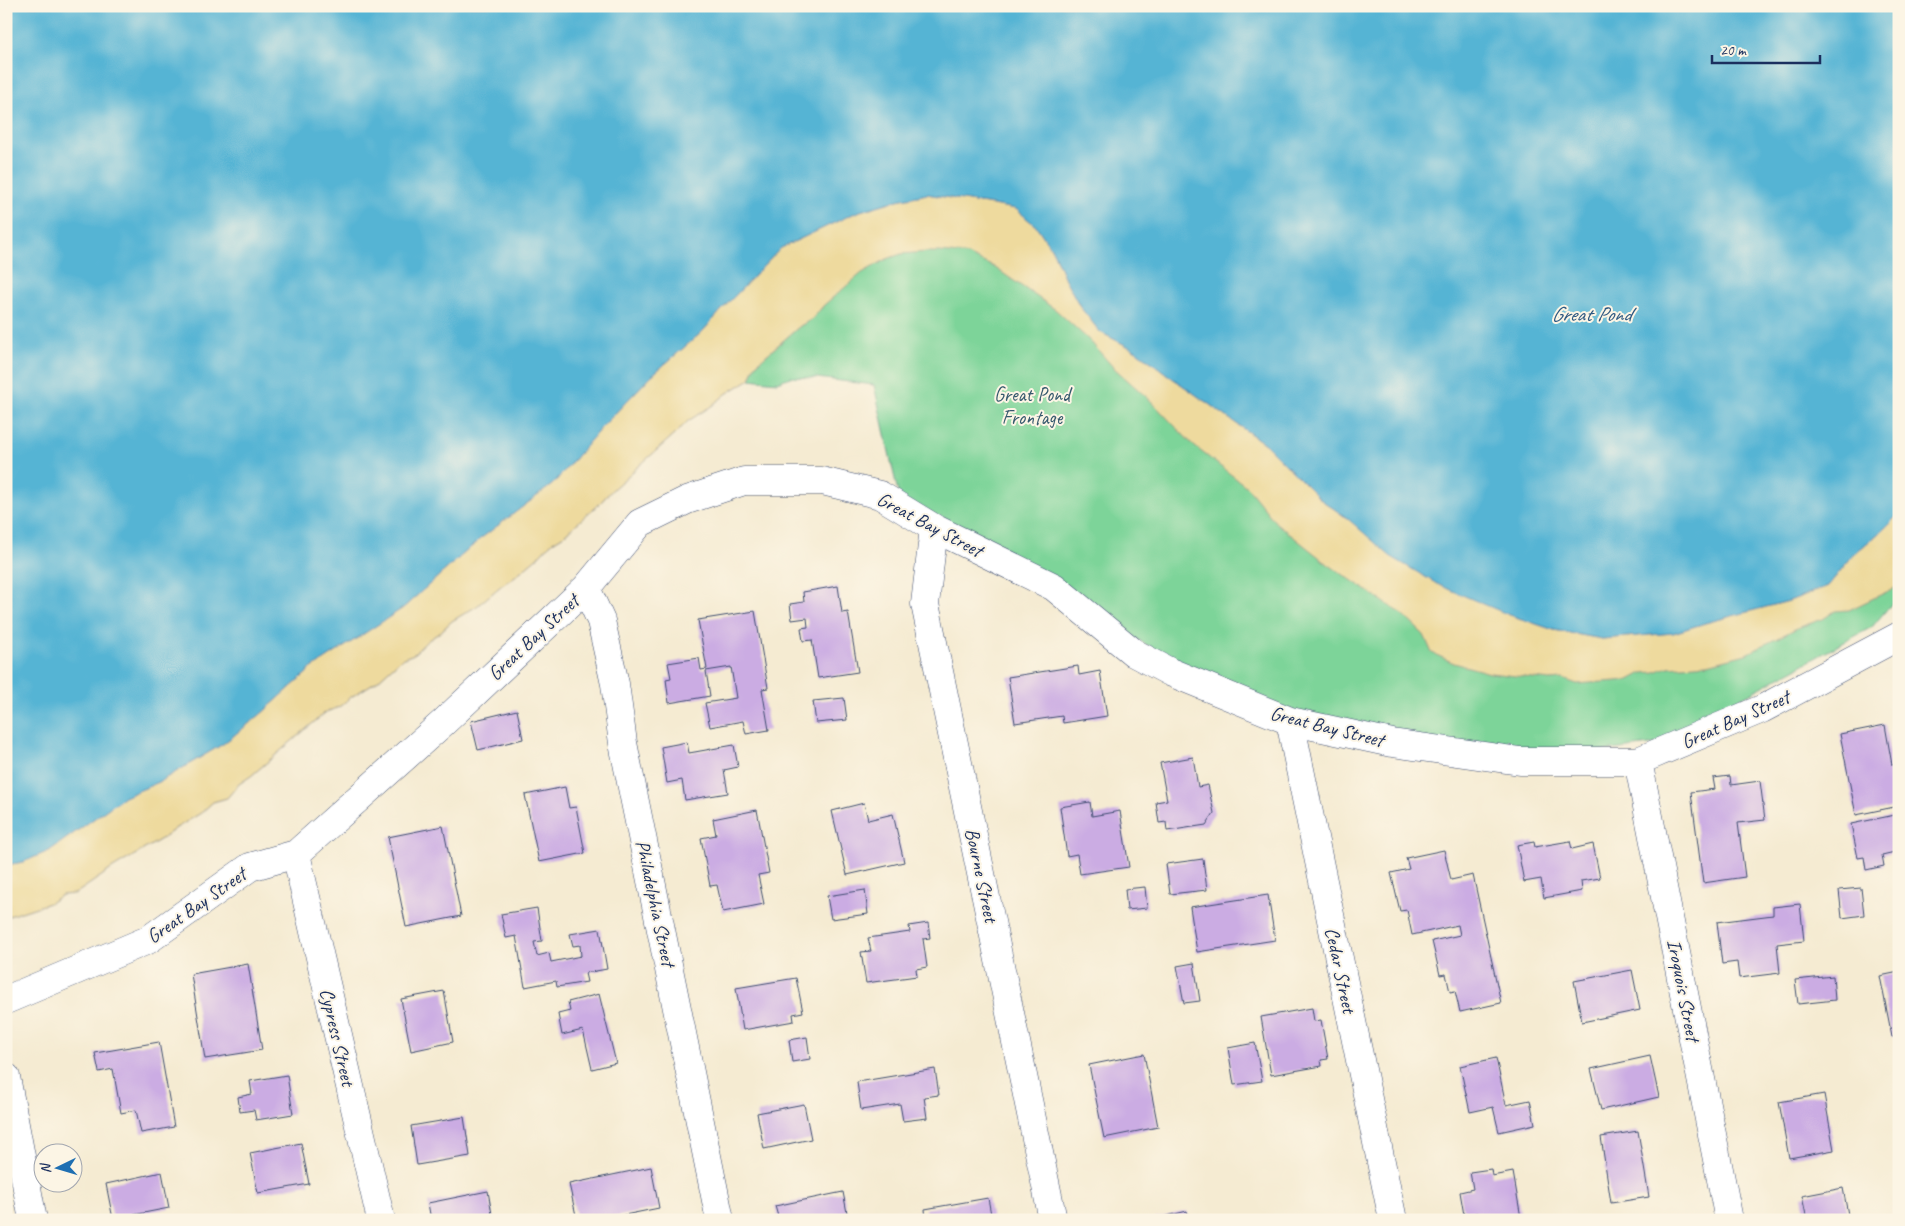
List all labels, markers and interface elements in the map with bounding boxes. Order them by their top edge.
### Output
scale bar [1712,32,1820,64]
text: 20 m [1720,41,1747,60]
water label: Great Pond [1551,301,1638,327]
park label: Great Pond Frontage [994,382,1073,430]
street label: Great Bay Street [873,486,990,564]
street label: Great Bay Street [482,586,587,686]
street label: Great Bay Street [1677,683,1796,754]
street label: Great Bay Street [1268,700,1389,753]
street label: Bourne Street [959,826,1004,927]
street label: Philadelphia Street [630,838,682,972]
street label: Great Bay Street [142,860,254,949]
street label: Cedar Street [1319,925,1362,1018]
street label: Iroquois Street [1661,937,1706,1046]
street label: Cypress Street [314,986,361,1091]
north arrow [32,1144,82,1194]
text: N [36,1162,54,1174]

